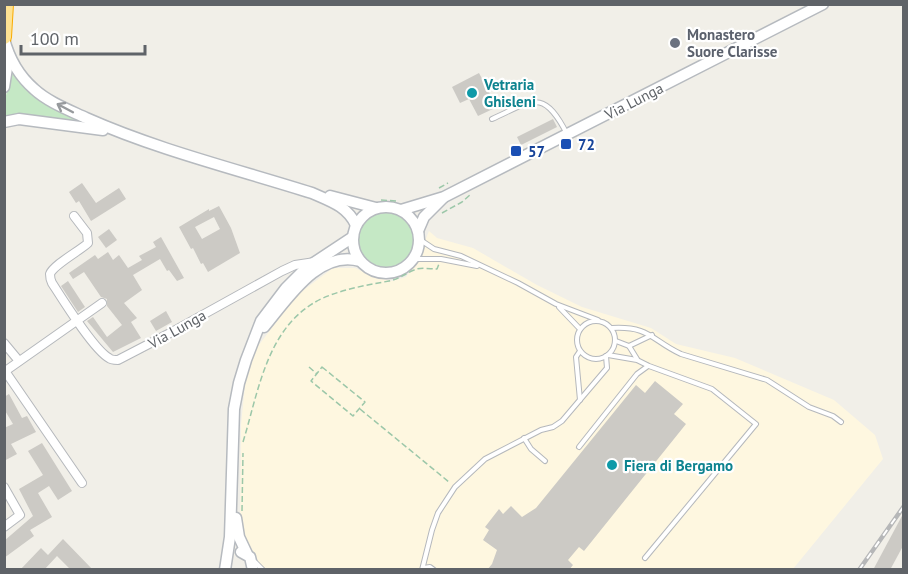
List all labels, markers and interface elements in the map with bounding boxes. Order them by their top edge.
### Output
scale bar [21,18,146,56]
place label: Monastero Suore Clarisse [687,25,778,61]
text: 100 m [30,27,79,50]
marker: Monastero Suore Clarisse [668,36,682,50]
place label: Vetraria Ghisleni [483,75,536,111]
street label: Via Lunga [601,78,666,124]
marker: Vetraria Ghisleni [465,86,479,100]
one-way arrow [57,102,75,113]
place label: 72 [578,135,595,154]
marker: 72 [559,137,573,151]
place label: 57 [528,142,545,161]
marker: 57 [509,144,523,158]
street label: Via Lunga [144,305,209,353]
place label: Fiera di Bergamo [624,456,733,475]
marker: Fiera di Bergamo [605,458,619,472]

